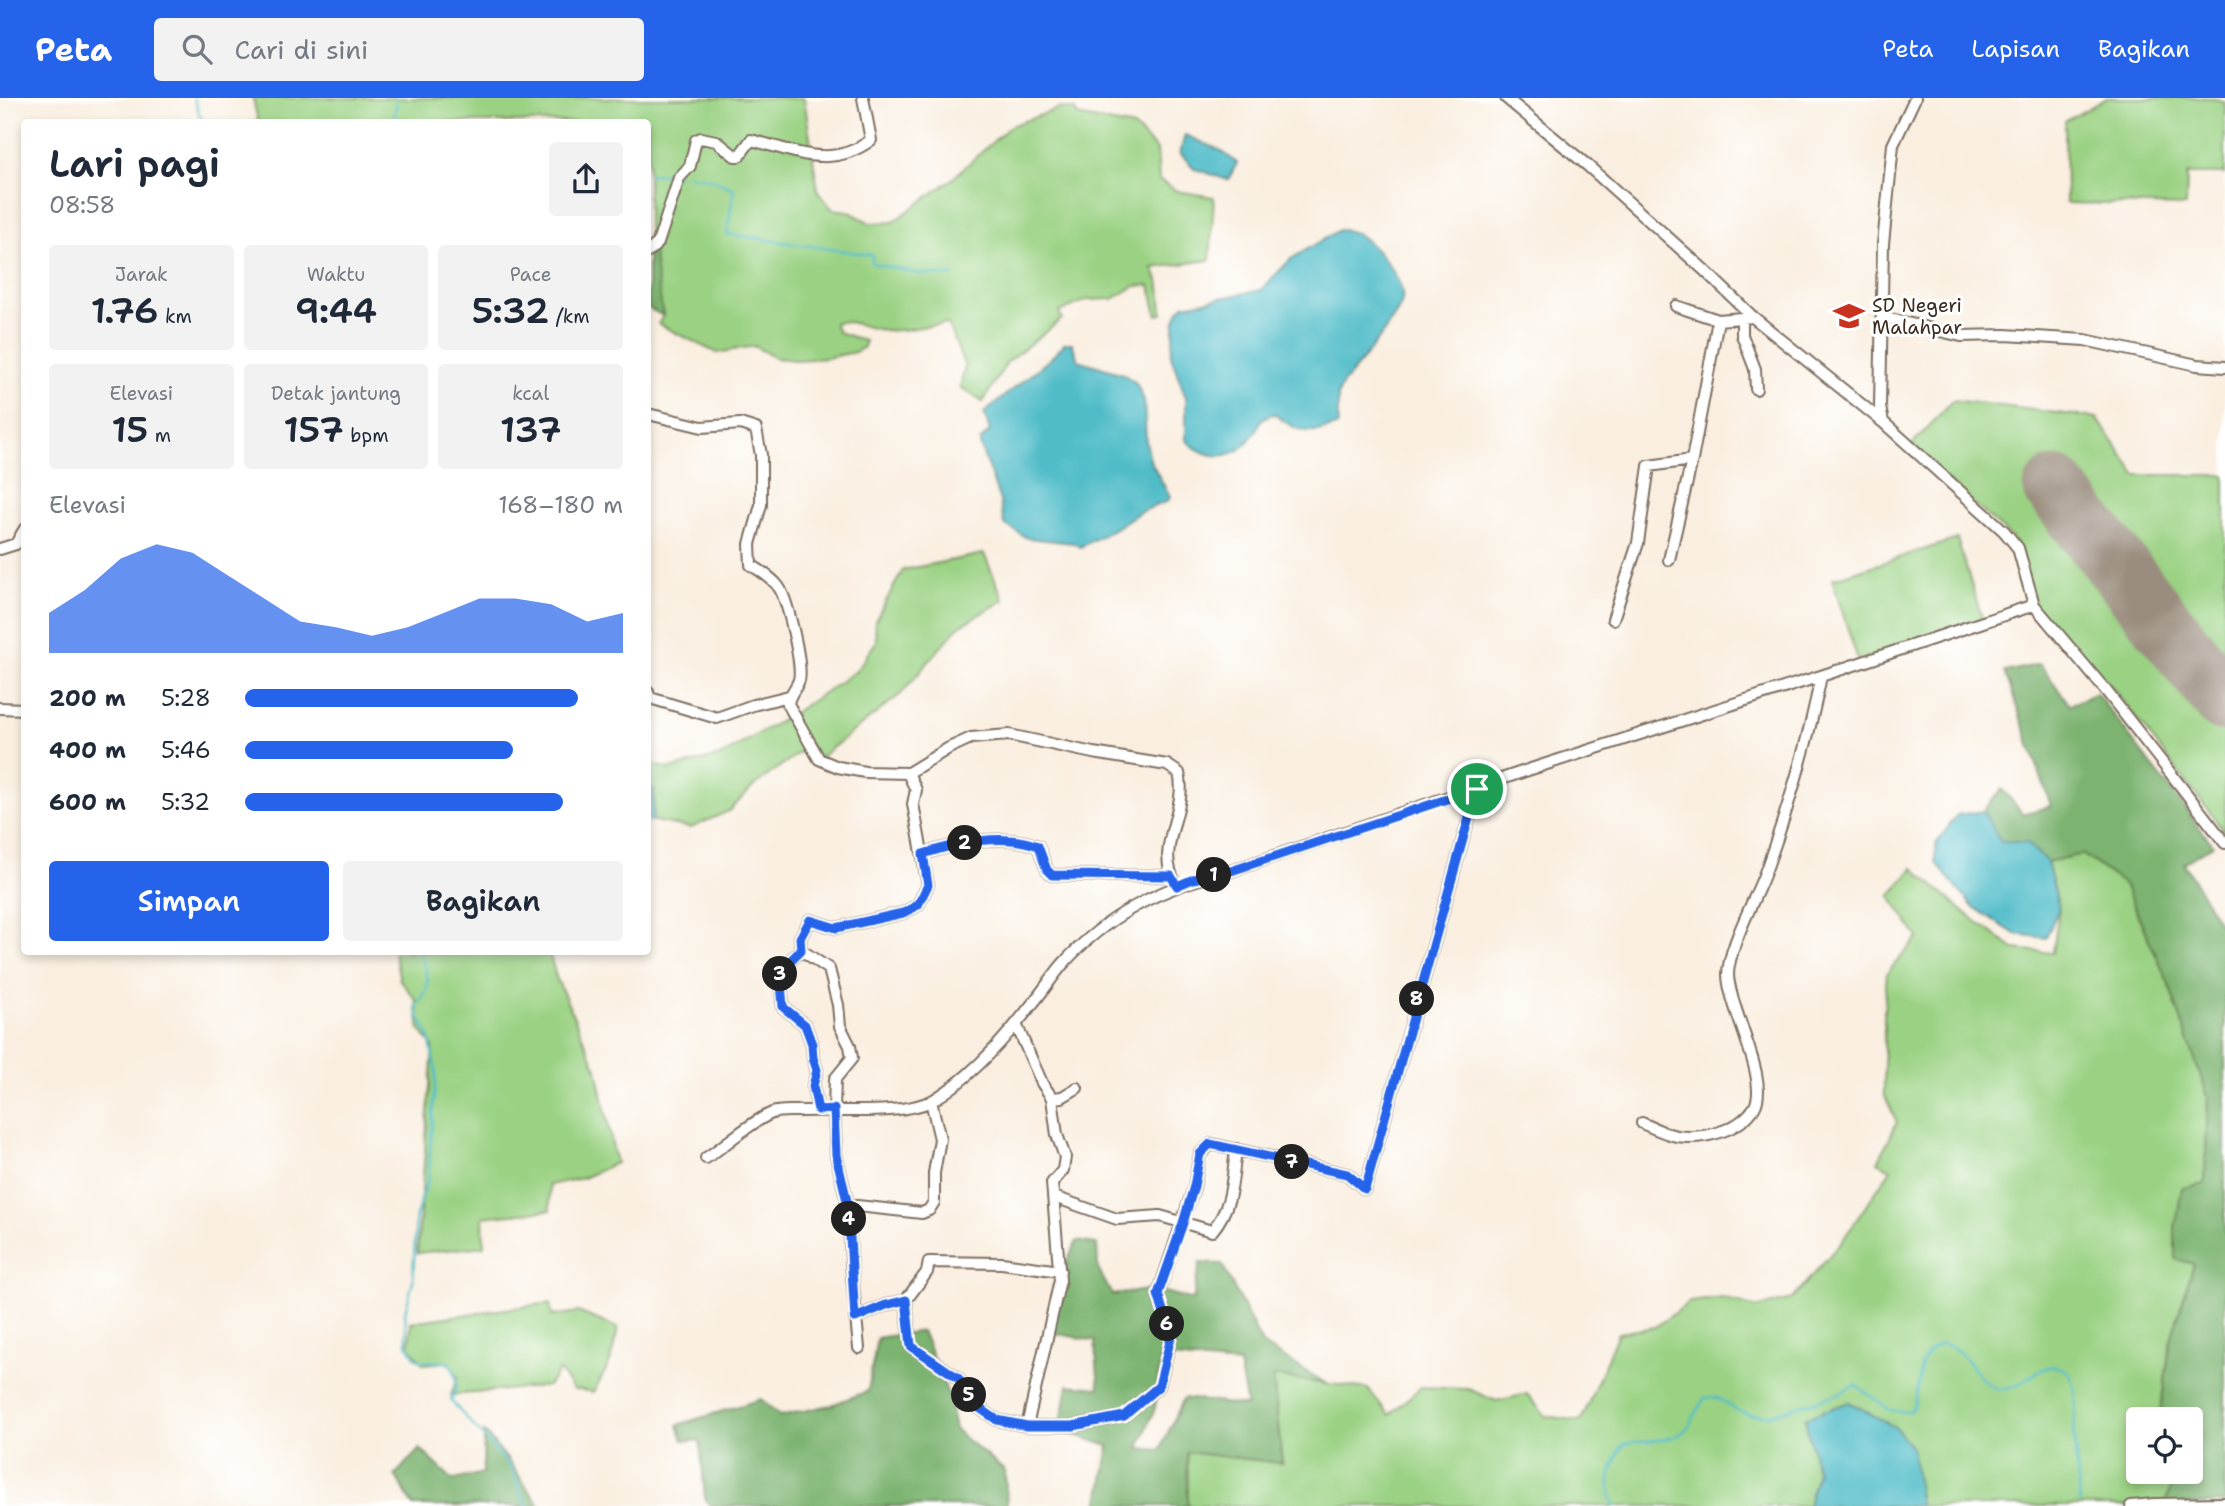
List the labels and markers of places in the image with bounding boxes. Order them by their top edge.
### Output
place label: SD Negeri Malahpar [1872,293,1962,340]
school or university icon: SD Negeri Malahpar [1832,299,1866,333]
pin [1447,759,1507,819]
pin: 2 [948,826,982,860]
pin: 1 [1196,858,1232,892]
pin: 3 [762,956,798,992]
pin: 8 [1400,982,1434,1016]
pin: 7 [1274,1144,1310,1180]
pin: 4 [832,1202,866,1236]
pin: 6 [1150,1306,1184,1342]
pin: 5 [951,1378,986,1412]

